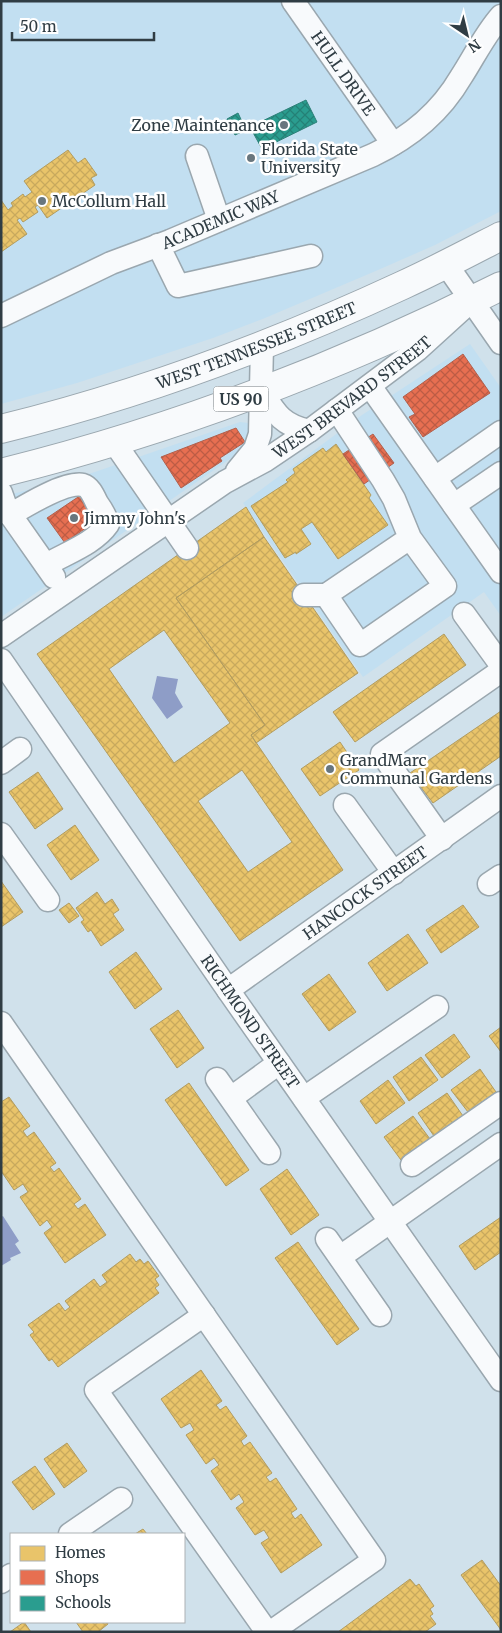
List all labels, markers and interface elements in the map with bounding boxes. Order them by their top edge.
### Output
scale bar [12,10,155,42]
north arrow [442,10,492,60]
text: 50 m [20,17,57,36]
street label: HULL DRIVE [307,27,380,120]
text: N [465,35,484,56]
place label: Zone Maintenance [131,115,274,135]
marker: Zone Maintenance [278,119,290,131]
place label: Florida State University [261,139,358,177]
marker: Florida State University [245,152,257,164]
street label: ACADEMIC WAY [158,186,283,253]
place label: McCollum Hall [52,191,166,211]
marker: McCollum Hall [36,195,48,207]
street label: WEST TENNESSEE STREET [153,297,360,393]
street label: WEST BREVARD STREET [268,332,436,463]
road number: US 90 [214,386,268,412]
place label: Jimmy John's [83,508,186,528]
marker: Jimmy John's [68,512,80,524]
place label: GrandMarc Communal Gardens [340,750,493,788]
marker: GrandMarc Communal Gardens [324,763,336,775]
street label: HANCOCK STREET [299,842,431,944]
street label: RICHMOND STREET [197,951,304,1092]
legend [10,1533,185,1623]
text: Homes [55,1543,106,1562]
text: Shops [55,1568,99,1587]
text: Schools [55,1593,111,1612]

